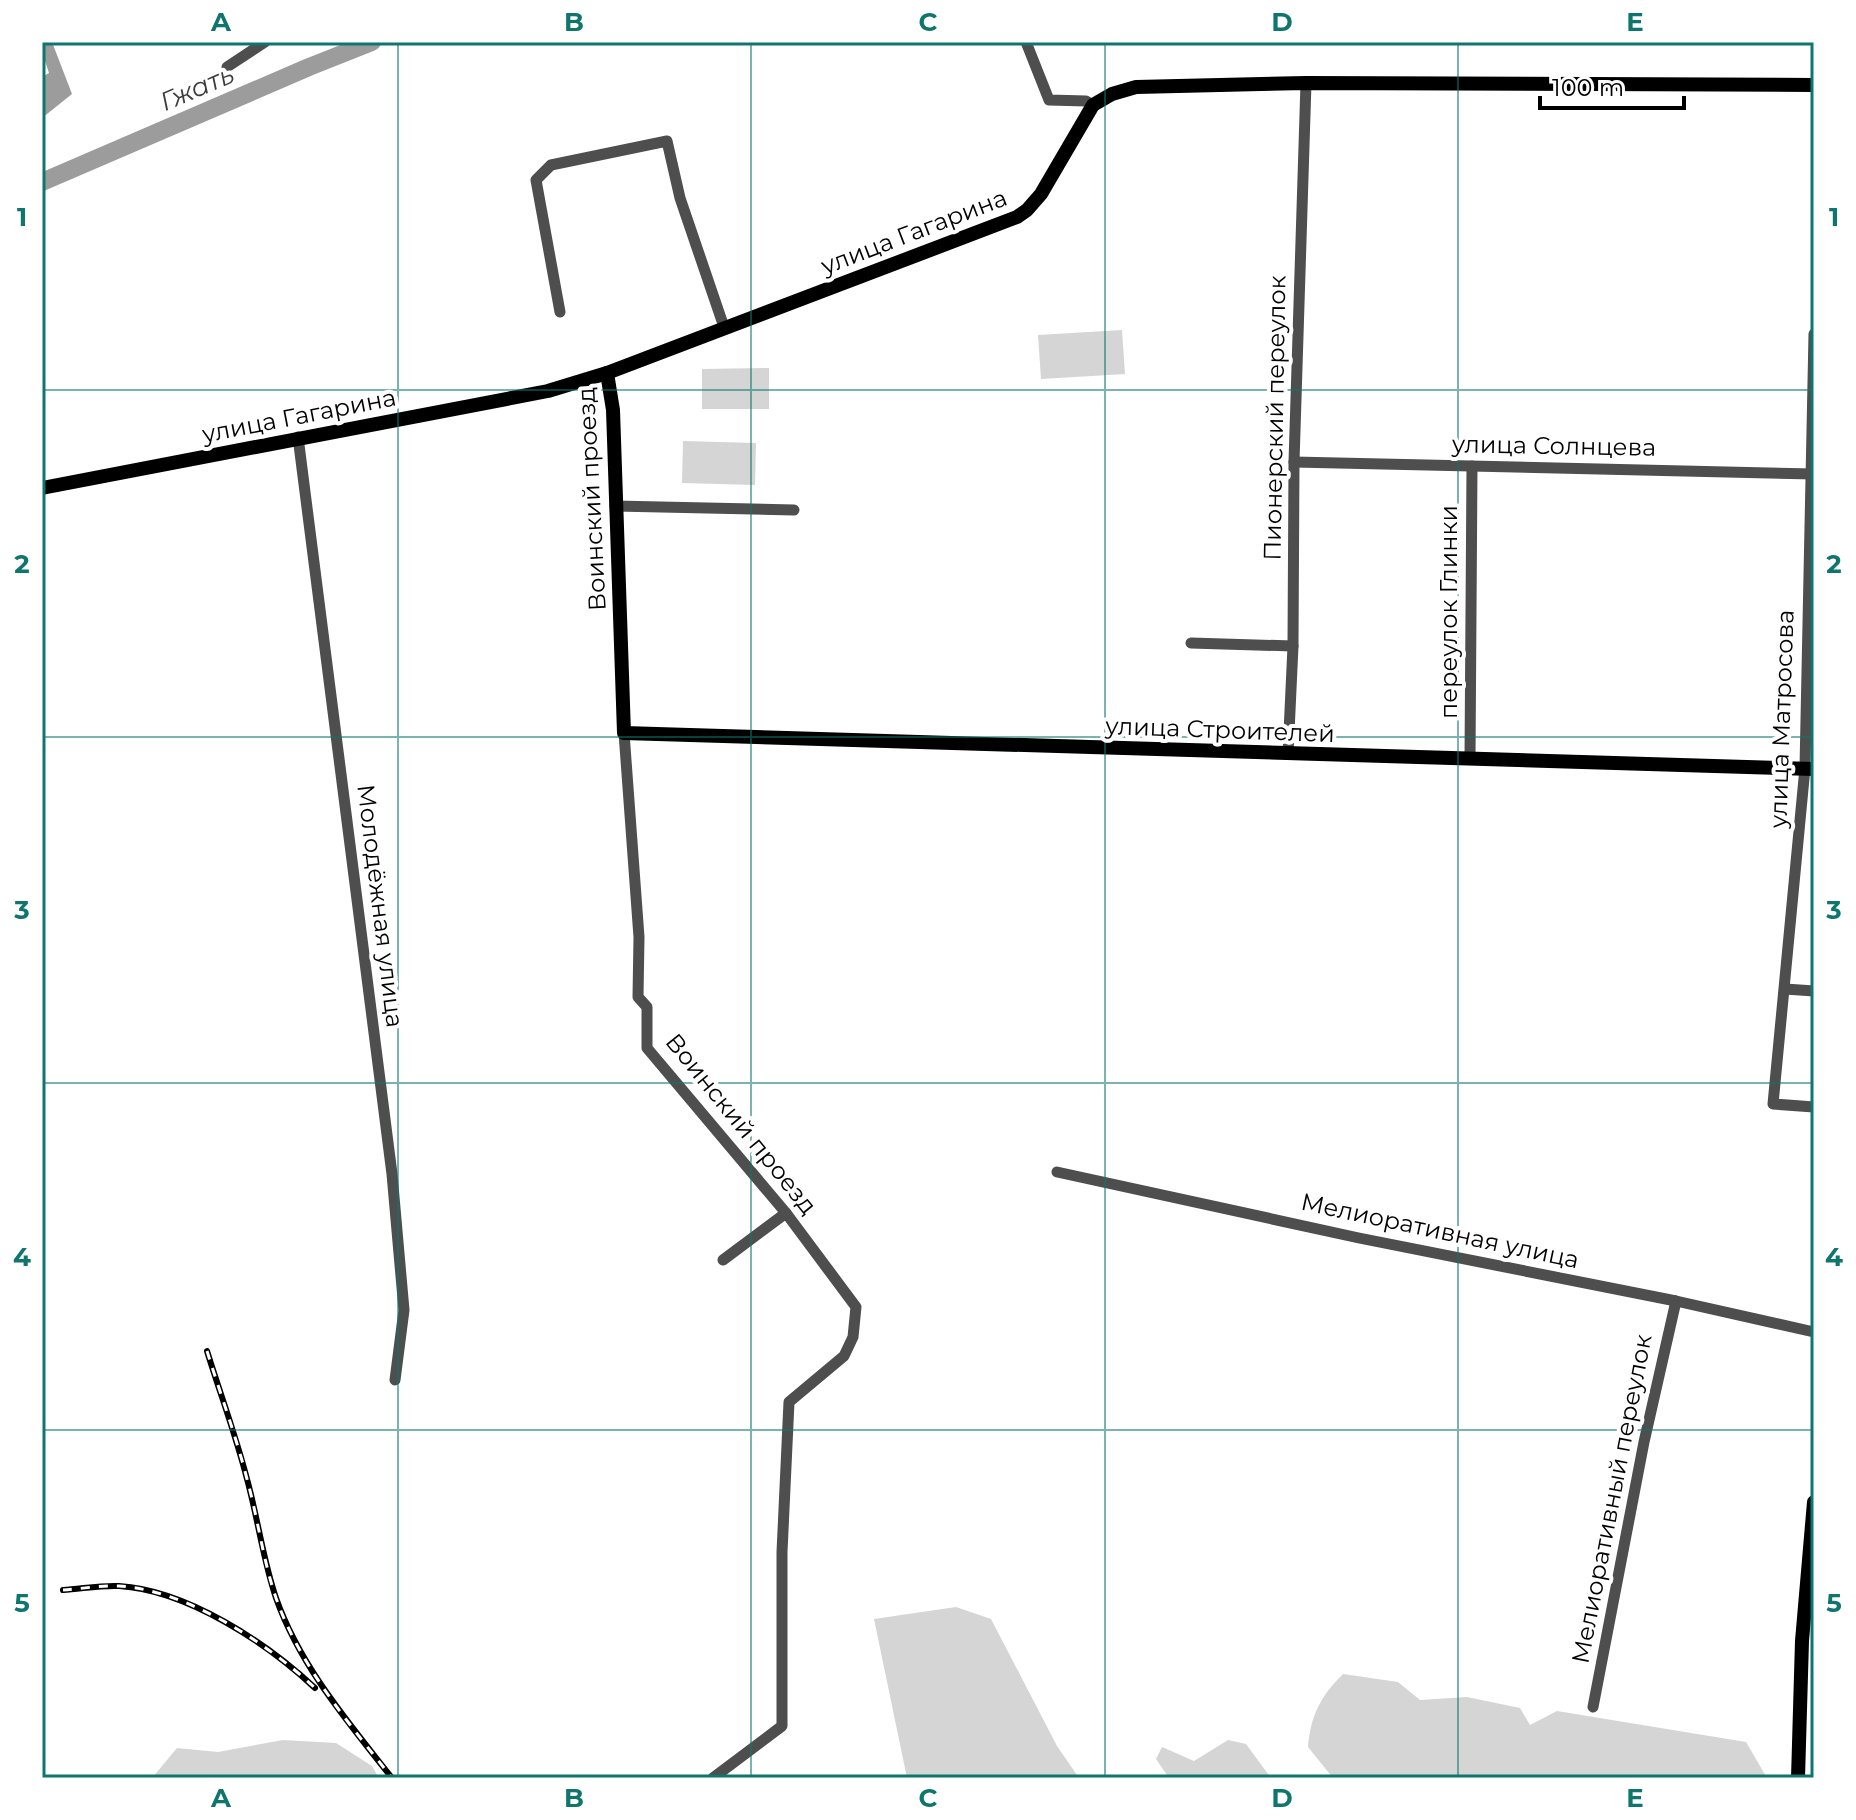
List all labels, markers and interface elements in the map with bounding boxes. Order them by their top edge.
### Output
text: A [210,6,232,38]
text: B [564,6,584,38]
text: C [919,6,938,38]
text: D [1271,6,1293,38]
text: E [1626,6,1644,38]
water label: Гжать [155,58,239,118]
scale bar [1540,60,1684,110]
text: 100 m [1552,73,1624,102]
street label: улица Гагарина [816,183,1011,281]
text: 1 [17,201,27,233]
text: 1 [1829,201,1839,233]
street label: Пионерский переулок [1258,275,1291,561]
street label: улица Гагарина [199,382,398,449]
street label: Воинский проезд [571,386,612,612]
street label: улица Солнцева [1451,429,1656,462]
street label: переулок Глинки [1434,505,1463,719]
text: 2 [14,548,30,580]
text: 2 [1826,548,1842,580]
street label: улица Матросова [1763,609,1800,830]
street label: улица Строителей [1104,711,1335,748]
street label: Молодёжная улица [351,783,410,1029]
text: 3 [13,894,30,926]
text: 3 [1825,894,1842,926]
street label: Воинский проезд [660,1028,823,1220]
street label: Мелиоративная улица [1298,1187,1582,1274]
text: 4 [13,1241,31,1273]
text: 4 [1825,1241,1843,1273]
street label: Мелиоративный переулок [1565,1332,1658,1666]
text: 5 [14,1587,30,1619]
text: 5 [1826,1587,1842,1619]
text: A [210,1782,232,1814]
text: B [564,1782,584,1814]
text: C [919,1782,938,1814]
text: D [1271,1782,1293,1814]
text: E [1626,1782,1644,1814]

